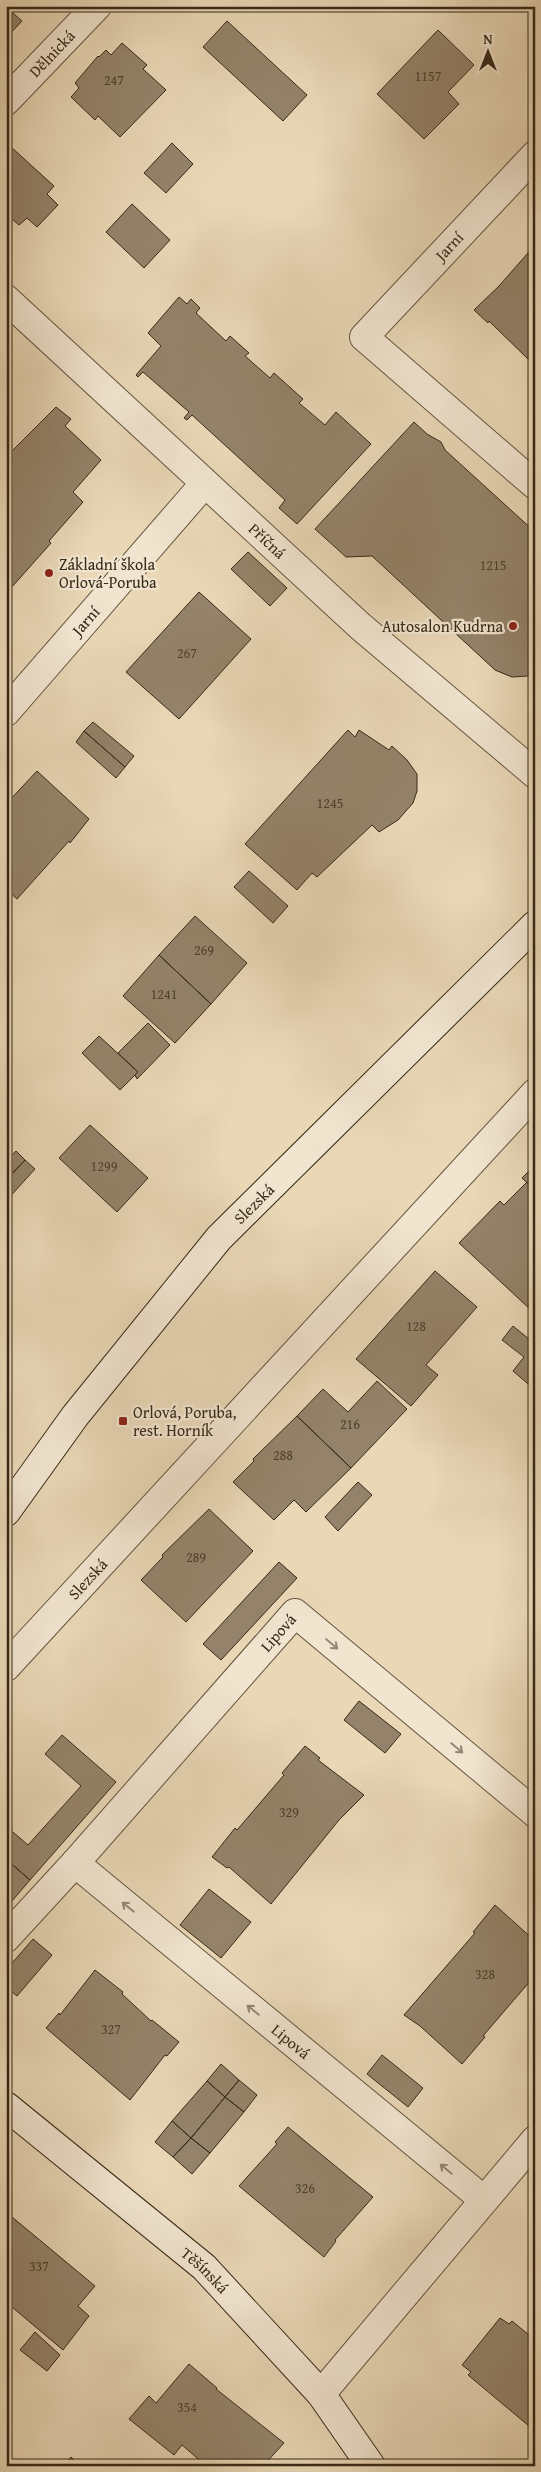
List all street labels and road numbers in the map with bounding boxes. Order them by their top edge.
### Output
street label: Dělnická [23,24,81,82]
street label: Jarní [428,225,469,268]
street label: Příčná [243,517,292,564]
street label: Jarní [64,600,105,642]
street label: Slezská [228,1178,280,1229]
street label: Slezská [62,1552,113,1605]
street label: Lipová [254,1608,302,1657]
street label: Lipová [266,2018,316,2065]
street label: Těšínská [176,2241,235,2299]

